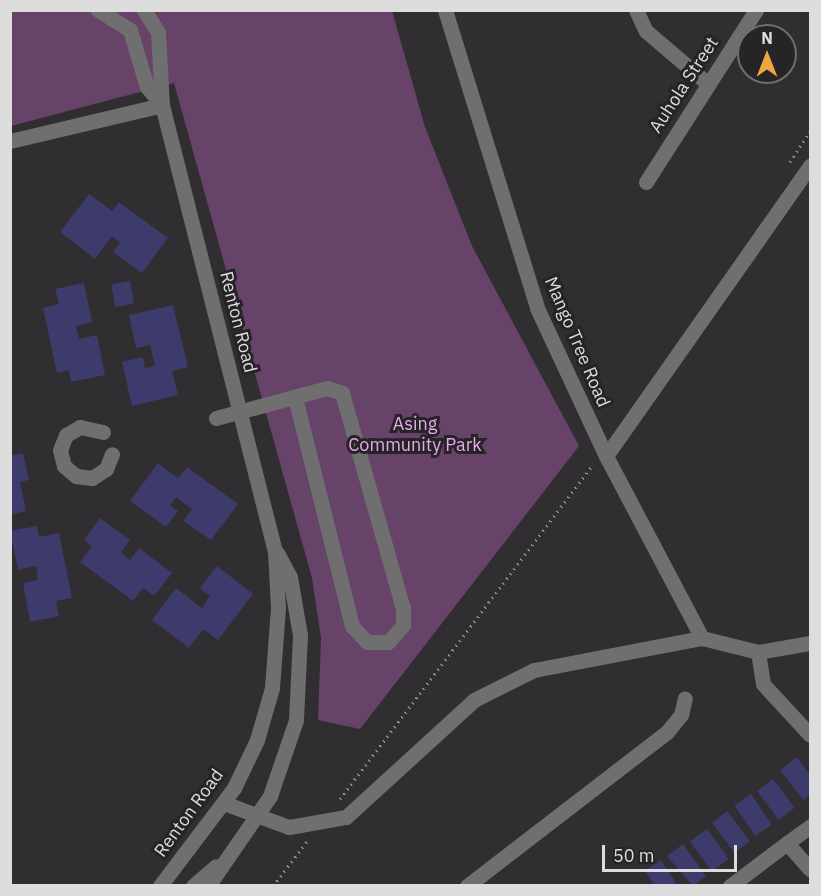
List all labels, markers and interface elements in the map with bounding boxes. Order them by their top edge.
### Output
north arrow [737,24,797,84]
text: N [761,28,773,48]
street label: Auhola Street [645,33,723,137]
street label: Renton Road [215,269,261,375]
street label: Mango Tree Road [540,274,614,410]
park label: Asing Community Park [348,414,482,456]
street label: Renton Road [150,765,228,861]
scale bar [605,833,740,871]
text: 50 m [613,844,655,867]

